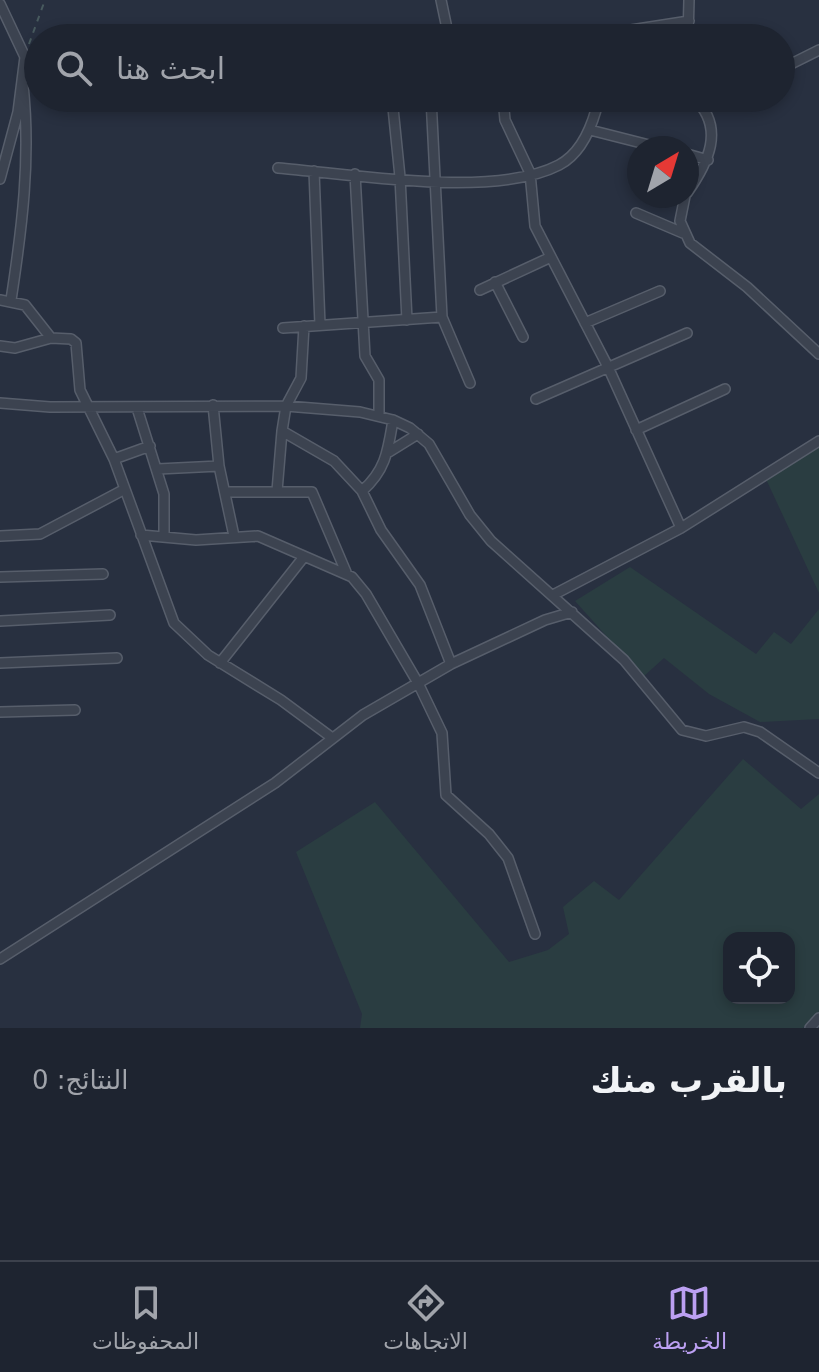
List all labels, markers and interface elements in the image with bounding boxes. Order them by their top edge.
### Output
search box [24,24,795,112]
icon: search [52,46,96,90]
text: ابحث هنا [116,51,225,86]
north arrow [627,136,699,208]
map controls [723,932,795,1004]
button: locate [723,932,795,1004]
text: بالقرب منك [590,1060,787,1100]
text: النتائج: 0 [32,1065,128,1095]
tab: المحفوظات [92,1281,199,1354]
tab: الاتجاهات [383,1281,468,1354]
tab: الخريطة [652,1281,727,1354]

